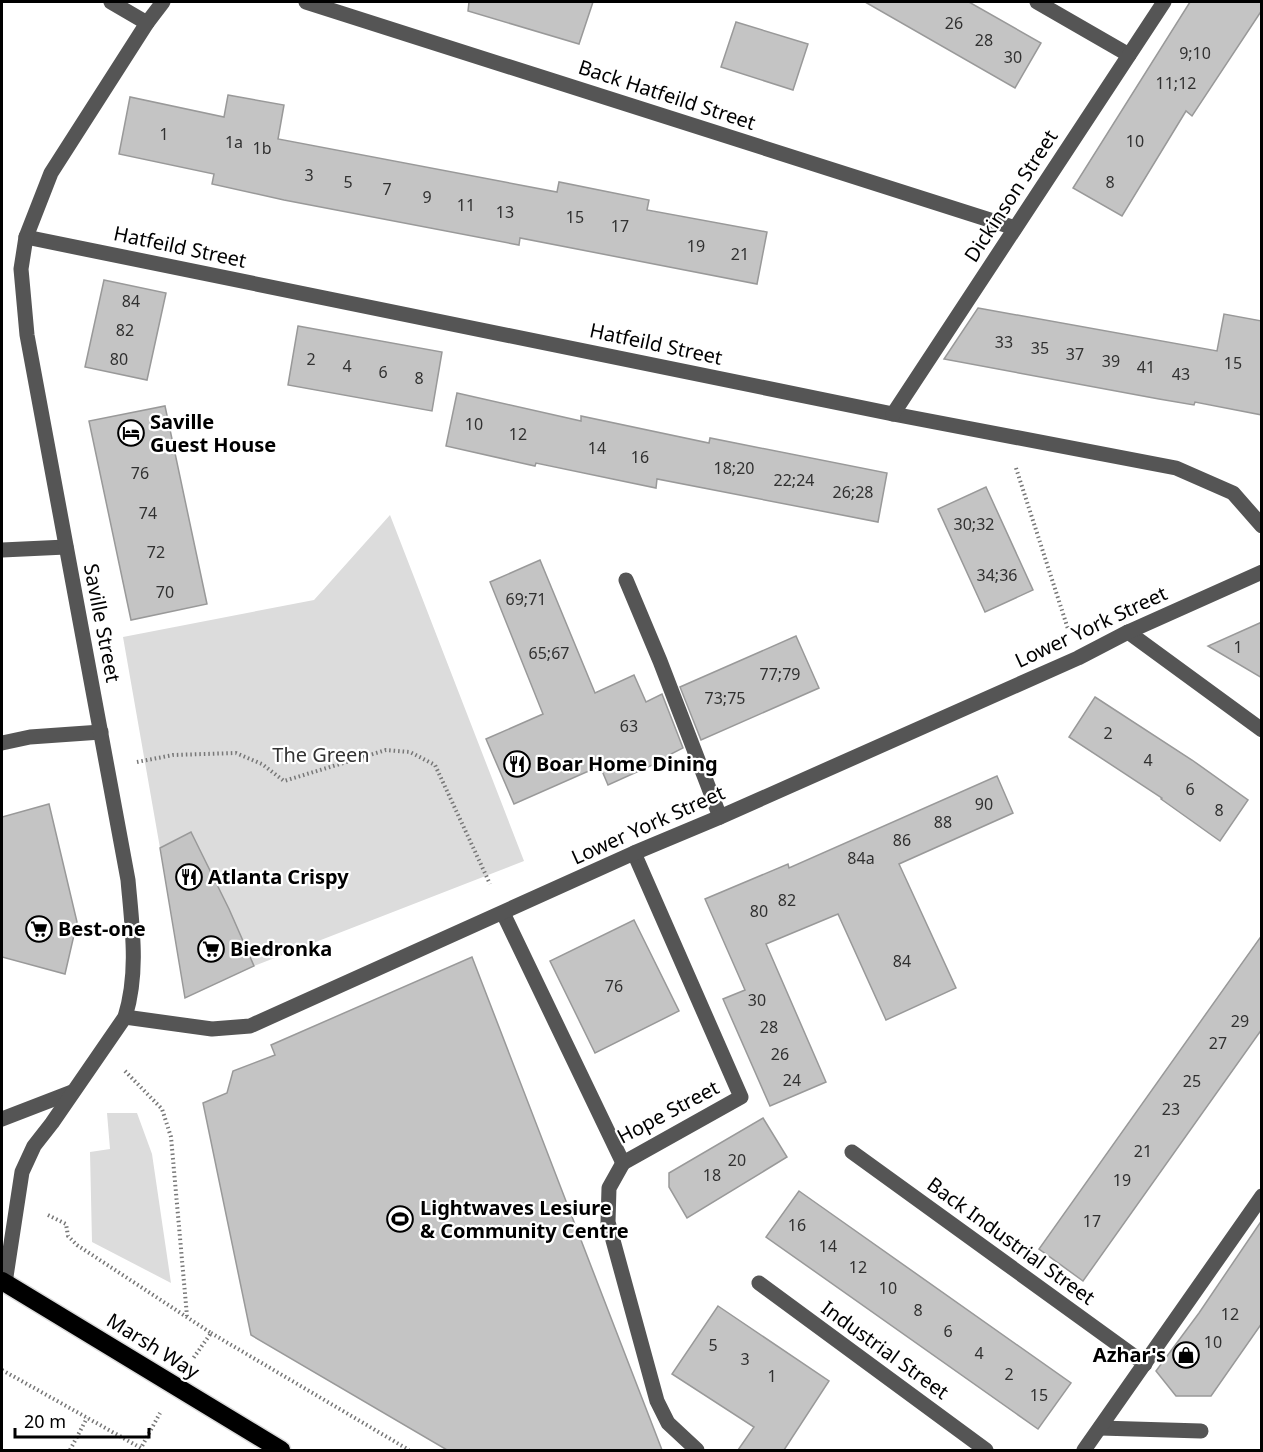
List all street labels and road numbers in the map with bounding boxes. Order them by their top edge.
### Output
street label: Back Hatfeild Street [575,53,759,136]
street label: Dickinson Street [958,124,1063,267]
street label: Hatfeild Street [111,219,249,274]
street label: Hatfeild Street [587,316,725,371]
street label: Saville Street [78,561,127,684]
street label: Lower York Street [1010,579,1171,674]
street label: Lower York Street [567,779,729,870]
street label: Hope Street [612,1073,723,1150]
street label: Back Industrial Street [922,1171,1101,1311]
street label: Industrial Street [816,1294,954,1405]
street label: Marsh Way [102,1306,205,1385]

